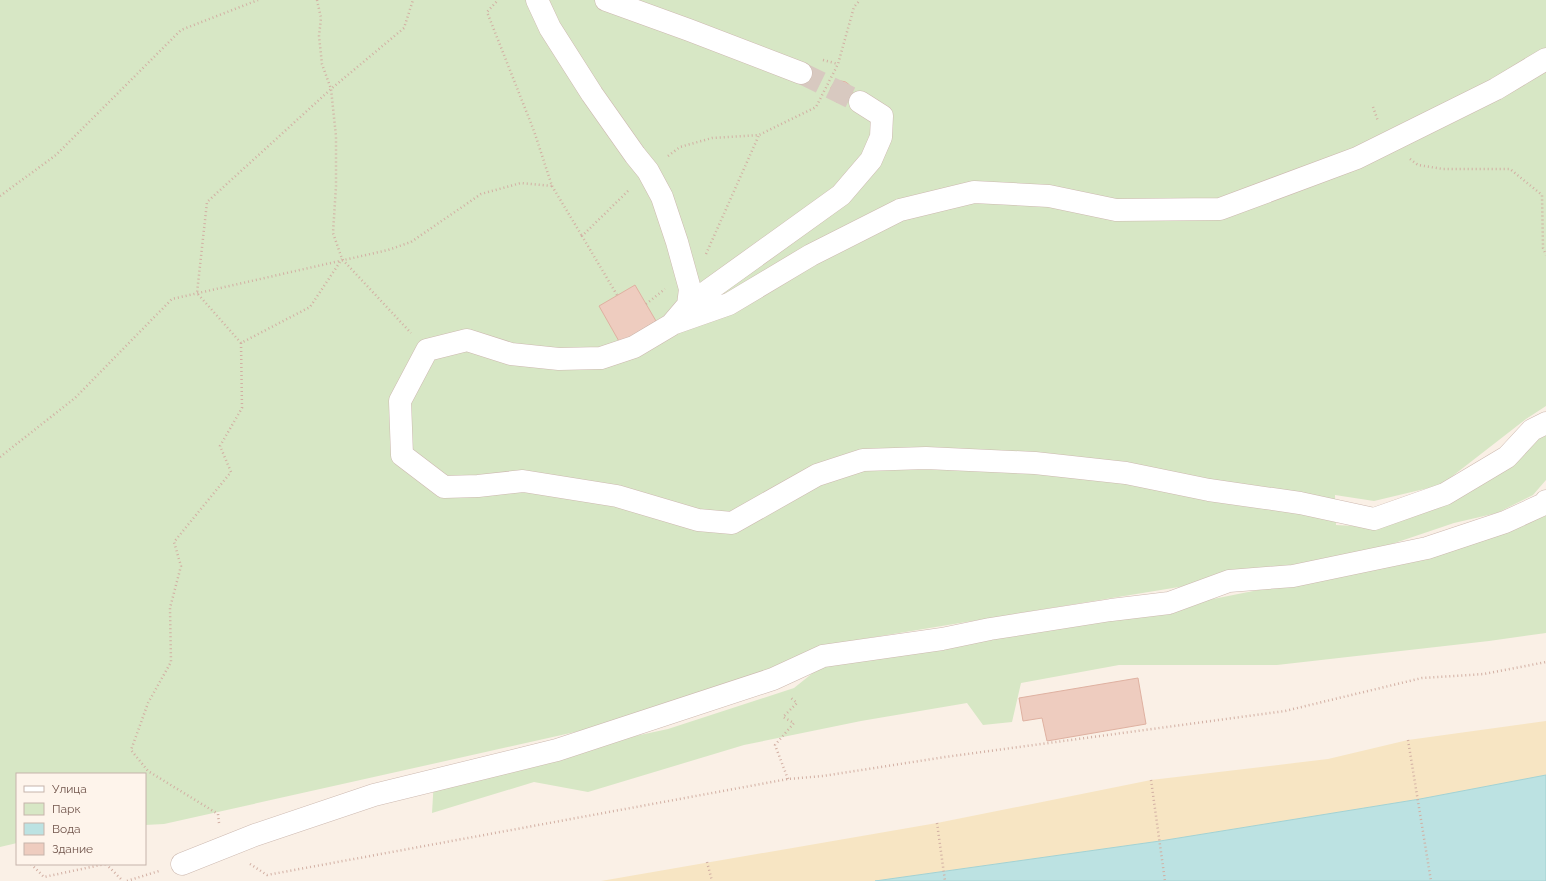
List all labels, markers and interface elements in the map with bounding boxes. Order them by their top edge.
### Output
legend [16,773,146,865]
text: Улица [52,782,87,796]
text: Парк [52,802,81,816]
text: Вода [52,822,81,836]
text: Здание [52,842,93,856]

